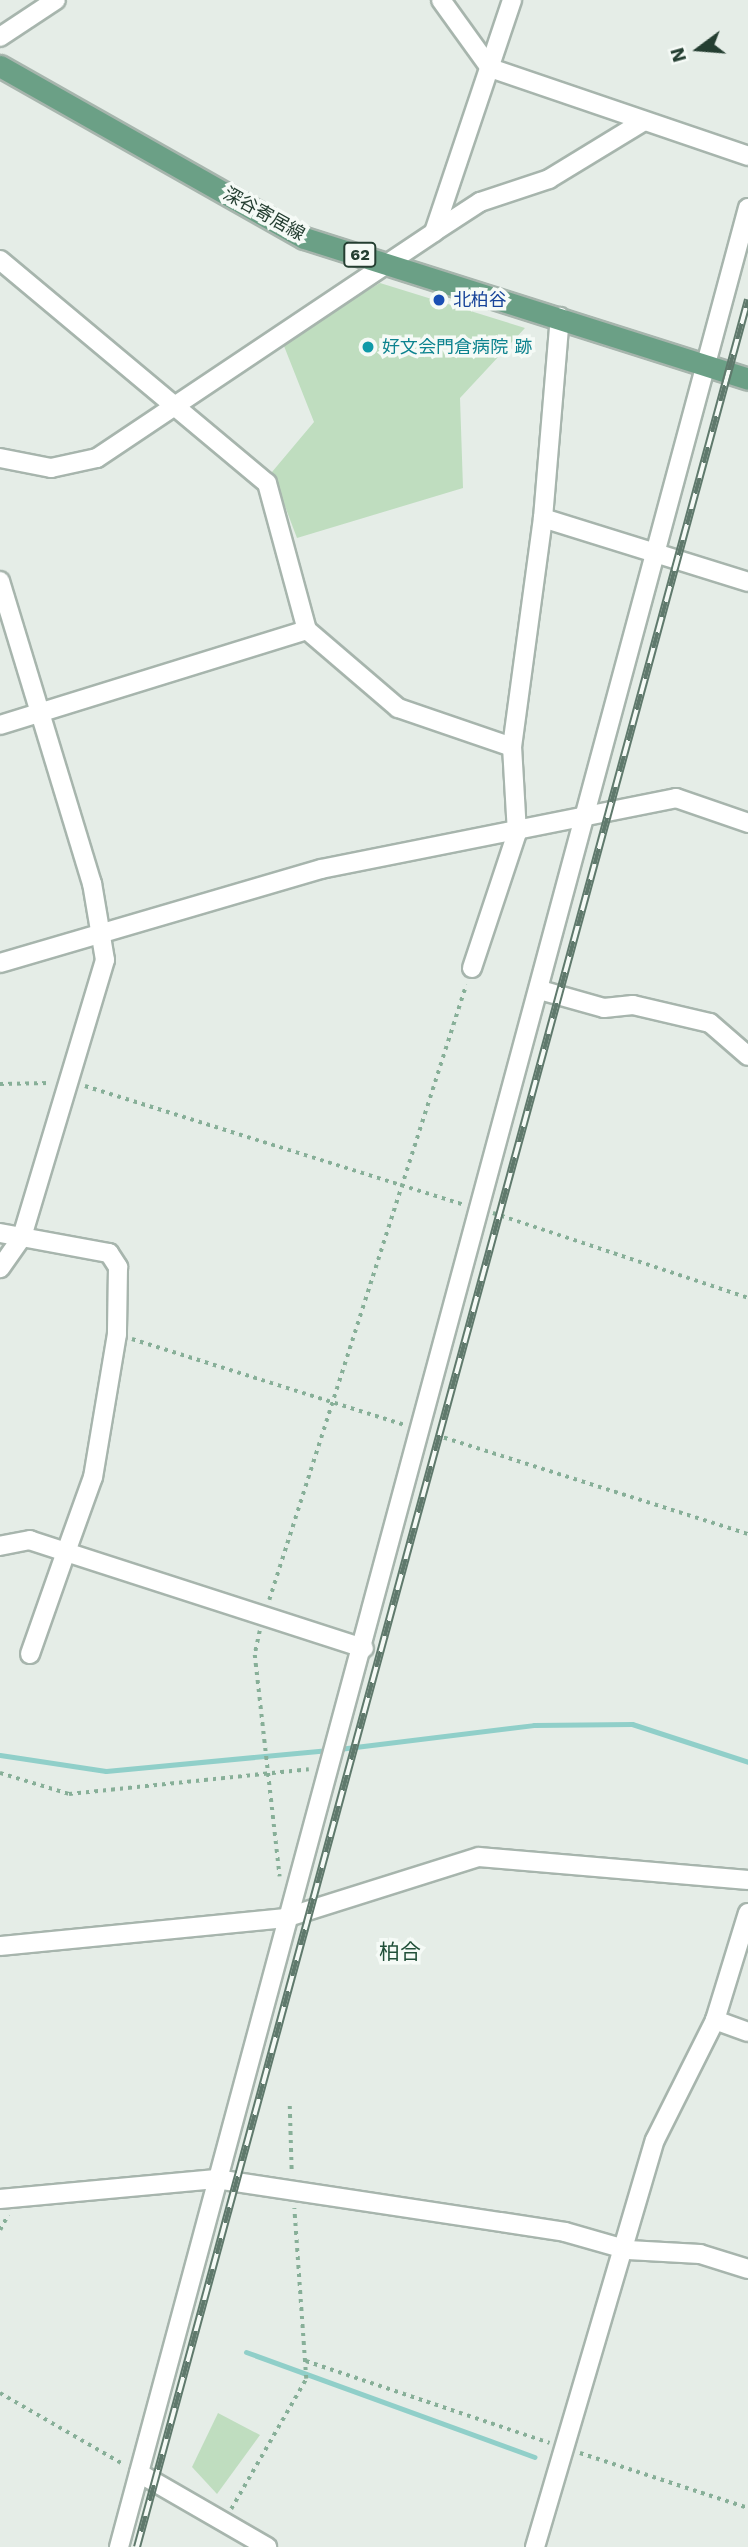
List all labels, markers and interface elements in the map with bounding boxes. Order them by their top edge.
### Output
north arrow [664,14,734,84]
text: N [665,45,691,65]
street label: 深谷寄居線 [219,183,309,245]
road number: 62 [342,243,378,268]
place label: 北柏谷 [453,289,507,311]
marker: 北柏谷 [431,292,447,308]
place label: 好文会門倉病院 跡 [382,336,532,358]
marker: 好文会門倉病院 跡 [360,339,376,355]
district label: 柏合 [379,1939,421,1965]

